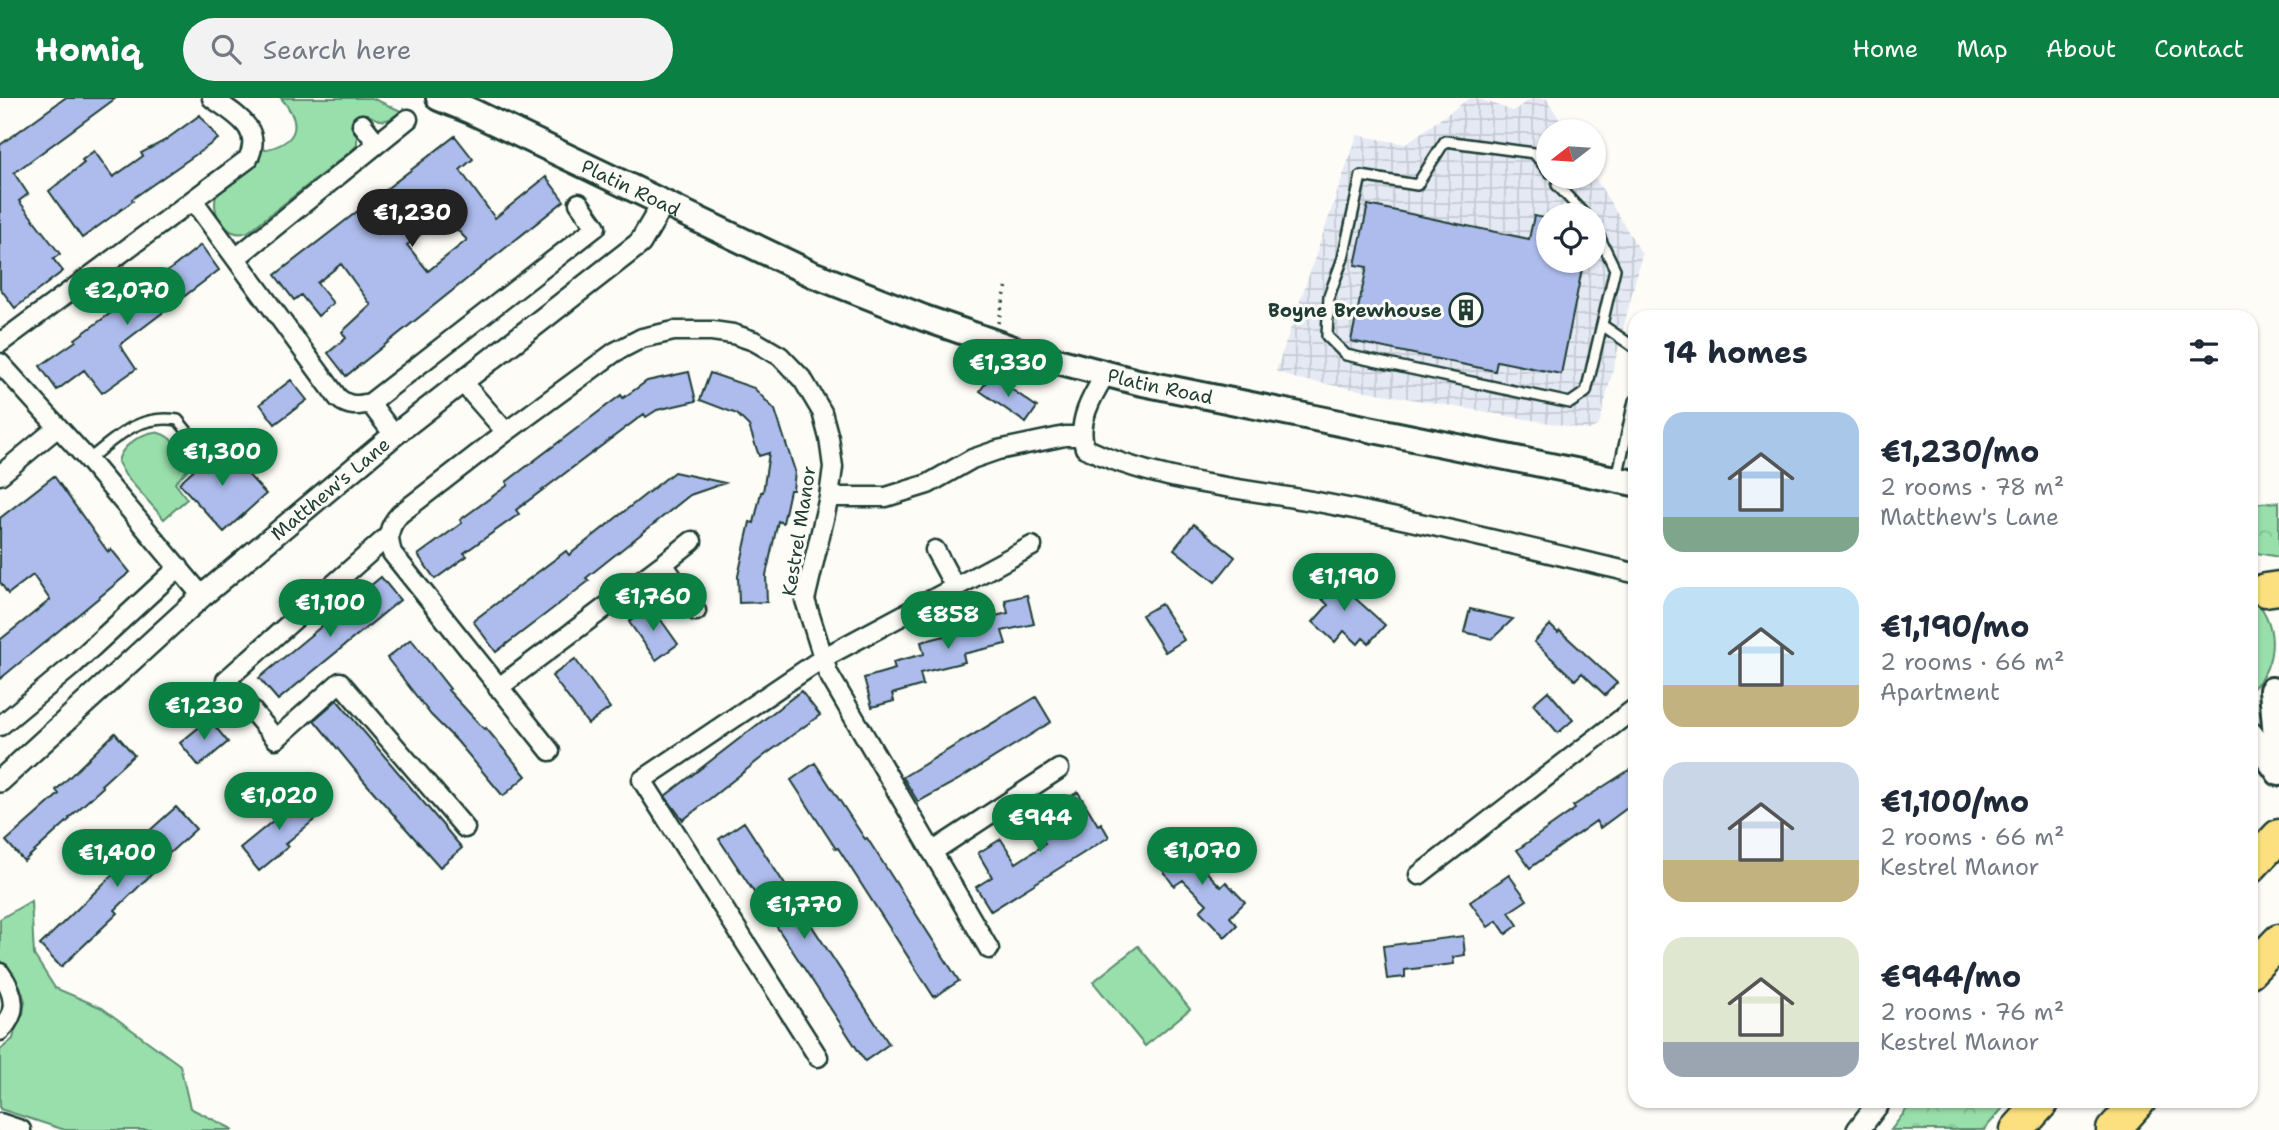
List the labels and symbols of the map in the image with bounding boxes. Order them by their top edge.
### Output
north arrow [1536,119,1606,189]
street label: Platin Road [577,153,685,222]
pin: €1,230 [355,190,469,249]
pin: €2,070 [70,268,184,327]
building icon: Boyne Brewhouse [1447,291,1485,329]
place label: Boyne Brewhouse [1268,298,1442,323]
pin: €1,330 [951,340,1065,399]
street label: Platin Road [1105,362,1215,409]
pin: €1,300 [165,428,279,488]
street label: Matthew's Lane [265,432,395,546]
street label: Kestrel Manor [776,464,822,598]
pin: €1,190 [1287,554,1401,613]
pin: €1,760 [596,574,710,633]
pin: €1,100 [273,580,387,639]
pin: €858 [907,592,989,651]
pin: €1,230 [147,682,261,742]
pin: €1,020 [222,772,336,832]
pin: €944 [999,794,1081,854]
pin: €1,070 [1145,828,1259,887]
pin: €1,400 [60,830,174,889]
pin: €1,770 [747,882,861,941]

